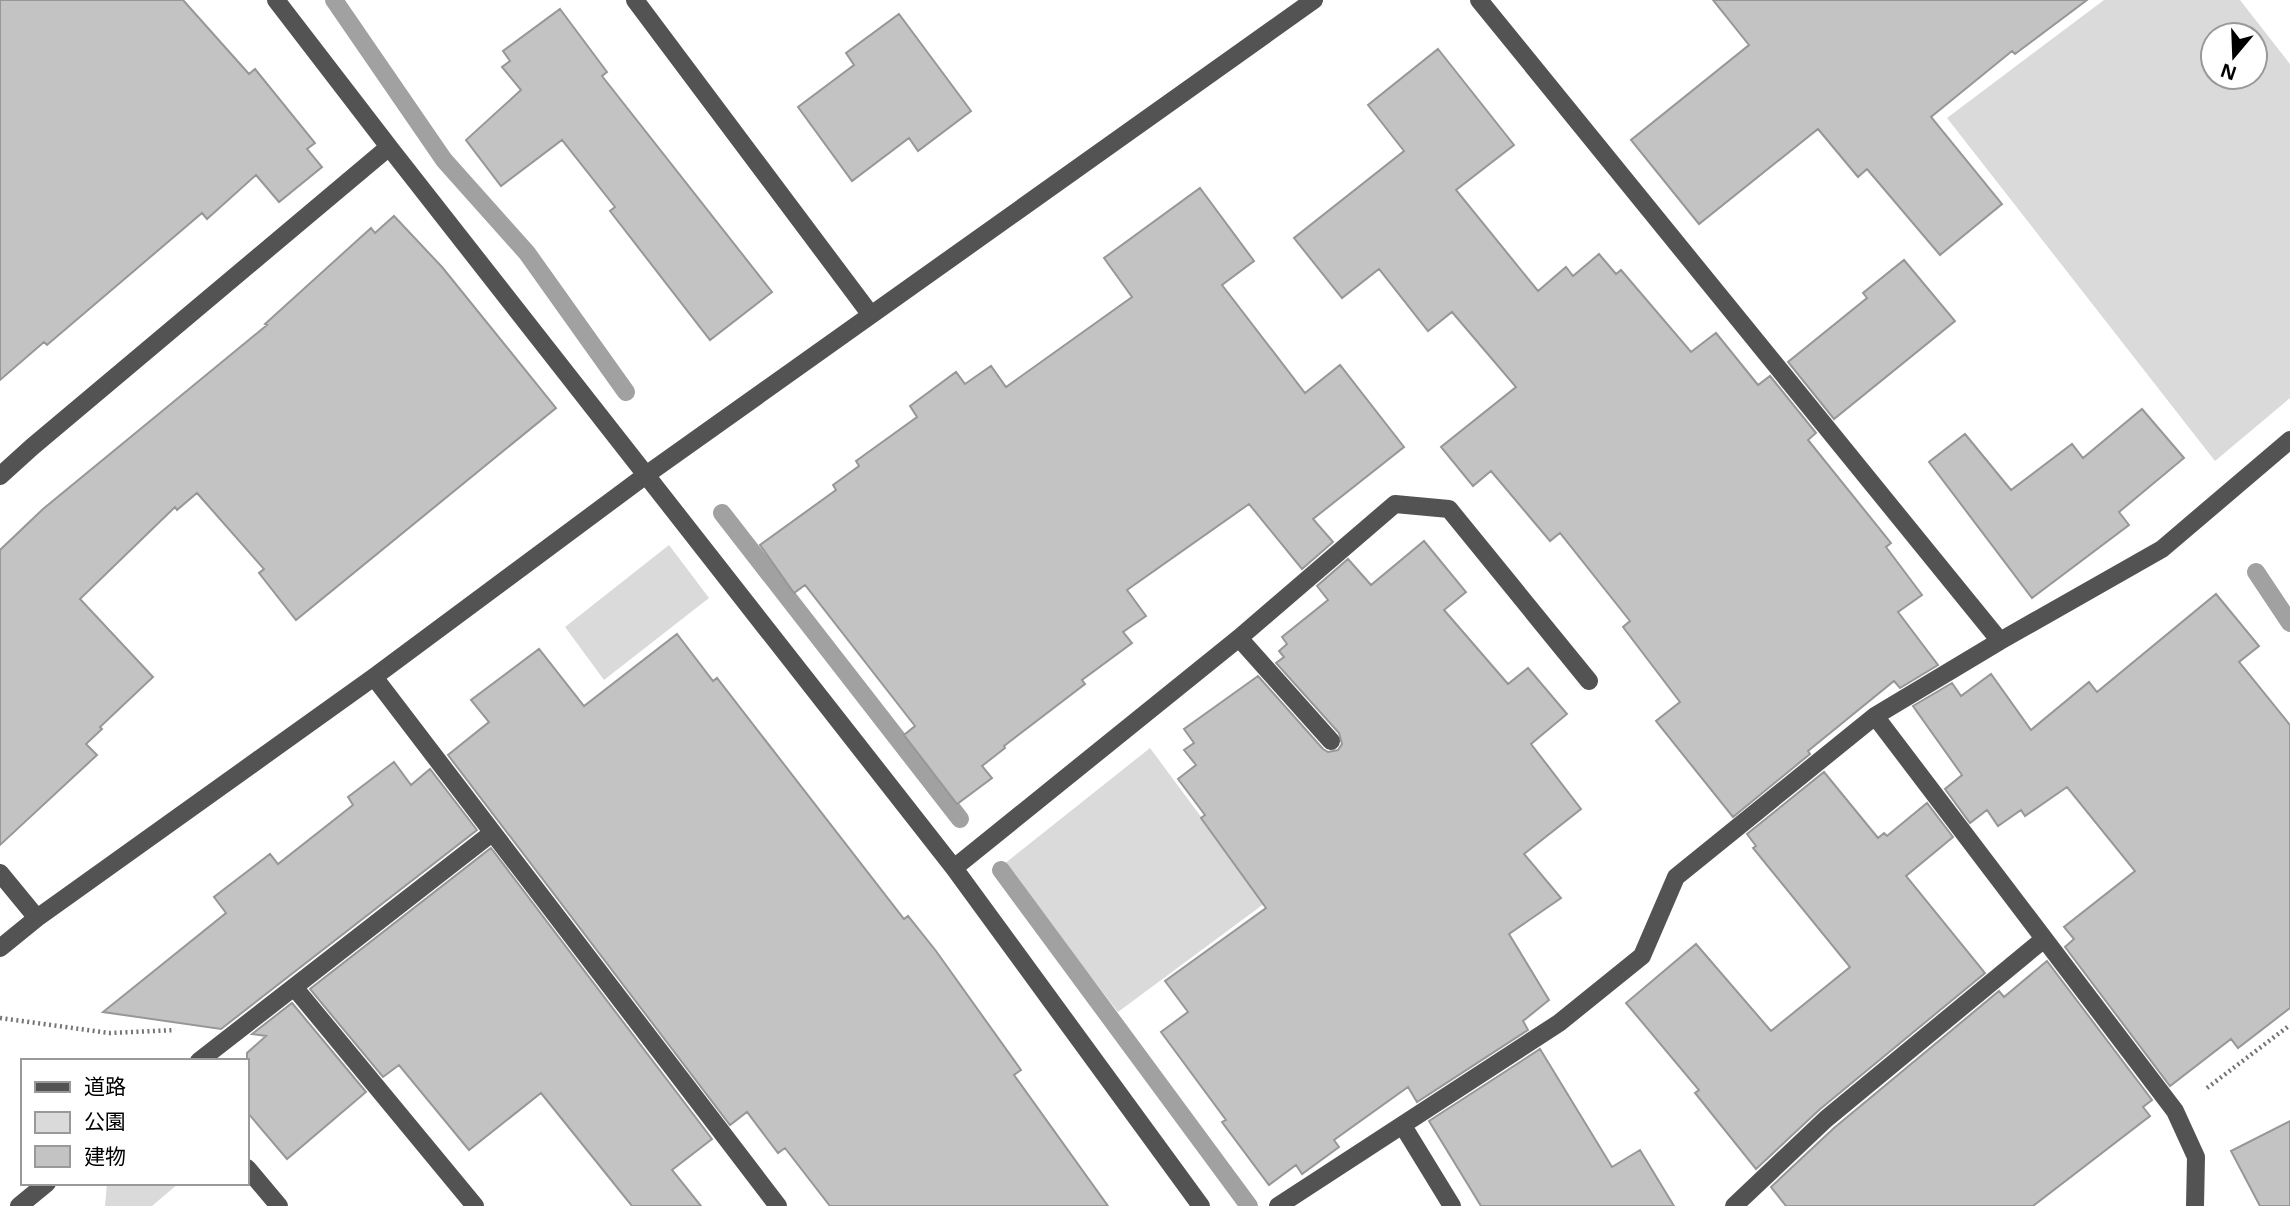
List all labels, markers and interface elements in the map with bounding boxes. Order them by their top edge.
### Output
north arrow [2199,21,2269,91]
text: N [2217,57,2240,87]
legend [21,1059,248,1185]
text: 道路 [84,1072,126,1100]
text: 公園 [84,1107,126,1135]
text: 建物 [84,1142,126,1170]

